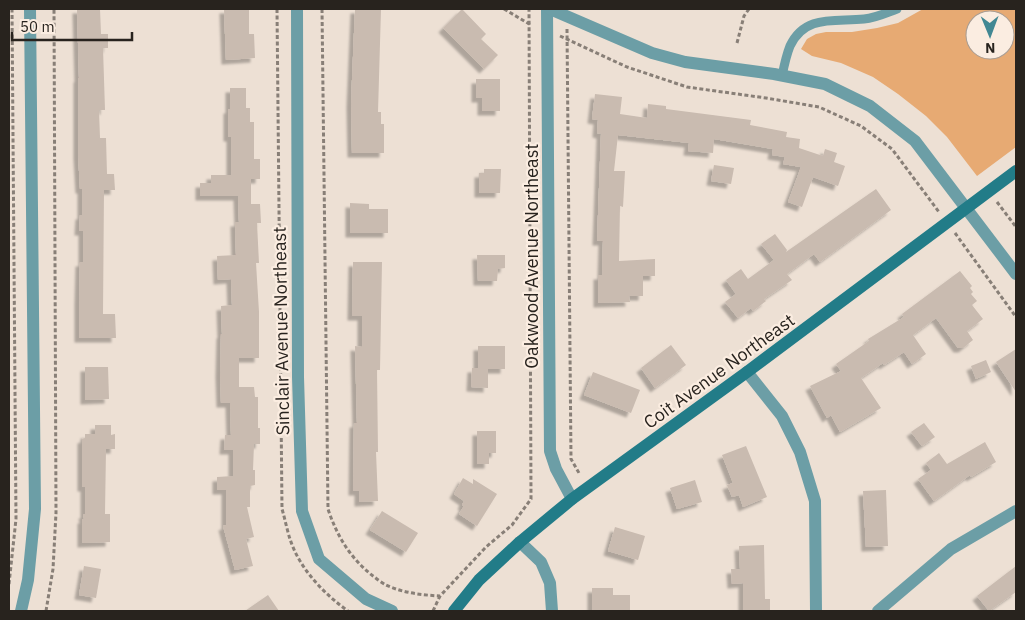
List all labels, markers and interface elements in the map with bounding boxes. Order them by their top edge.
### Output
scale bar [12,10,132,42]
north arrow [965,10,1015,60]
text: 50 m [20,17,55,36]
text: N [985,39,995,57]
street label: Oakwood Avenue Northeast [520,143,543,369]
street label: Sinclair Avenue Northeast [268,226,294,436]
street label: Coit Avenue Northeast [639,308,799,434]

